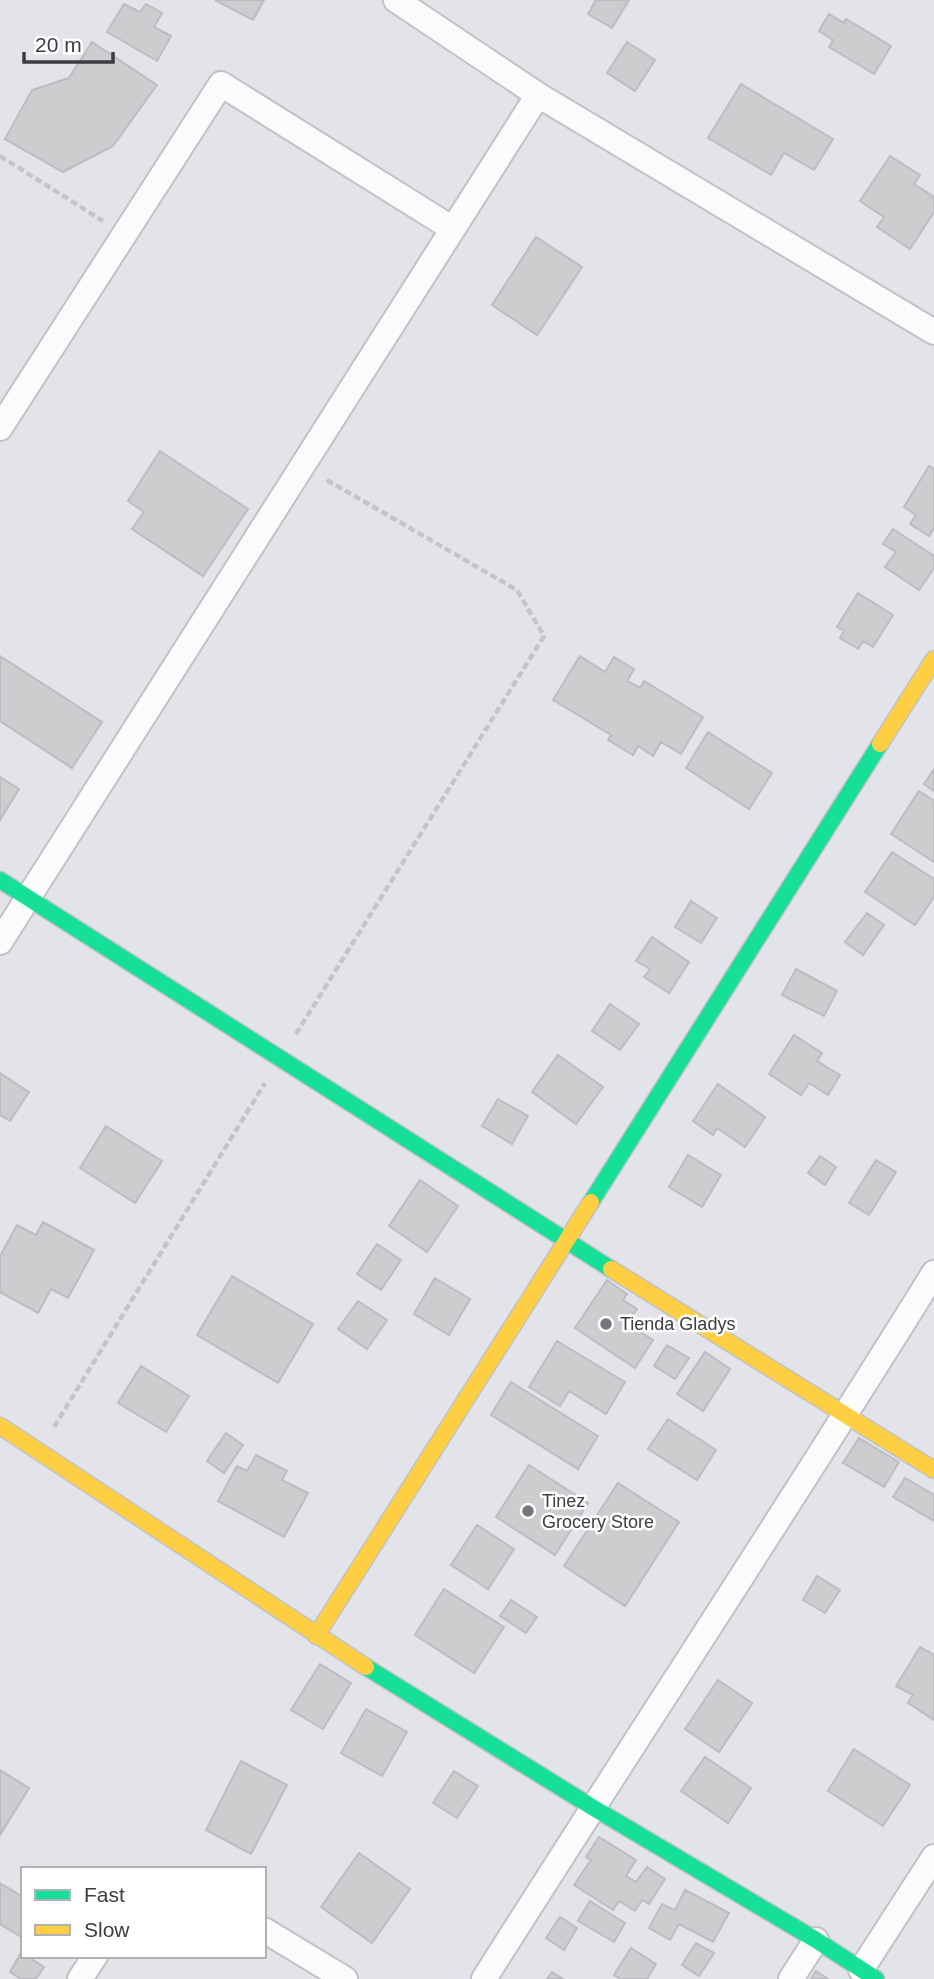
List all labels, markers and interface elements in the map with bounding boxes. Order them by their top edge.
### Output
scale bar [24,21,114,65]
text: 20 m [35,33,82,56]
place label: Tienda Gladys [620,1314,735,1334]
marker: Tienda Gladys [598,1316,614,1332]
place label: Tinez Grocery Store [542,1491,654,1532]
marker: Tinez Grocery Store [520,1503,536,1519]
legend [21,1867,266,1958]
text: Fast [84,1883,125,1906]
text: Slow [84,1918,130,1941]

